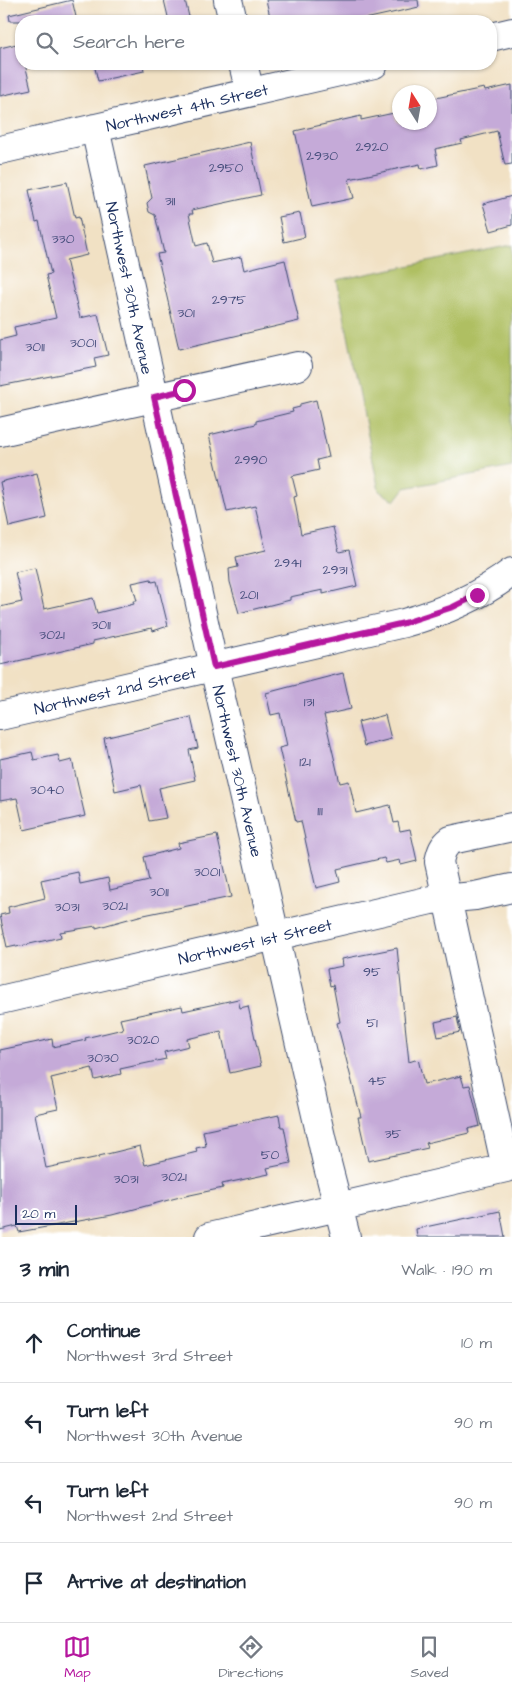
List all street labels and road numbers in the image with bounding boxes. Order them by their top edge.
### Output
street label: Northwest 4th Street [104,78,271,137]
street label: Northwest 30th Avenue [100,200,158,377]
street label: Northwest 2nd Street [32,661,199,720]
street label: Northwest 30th Avenue [207,683,268,860]
street label: Northwest 1st Street [176,913,335,970]

